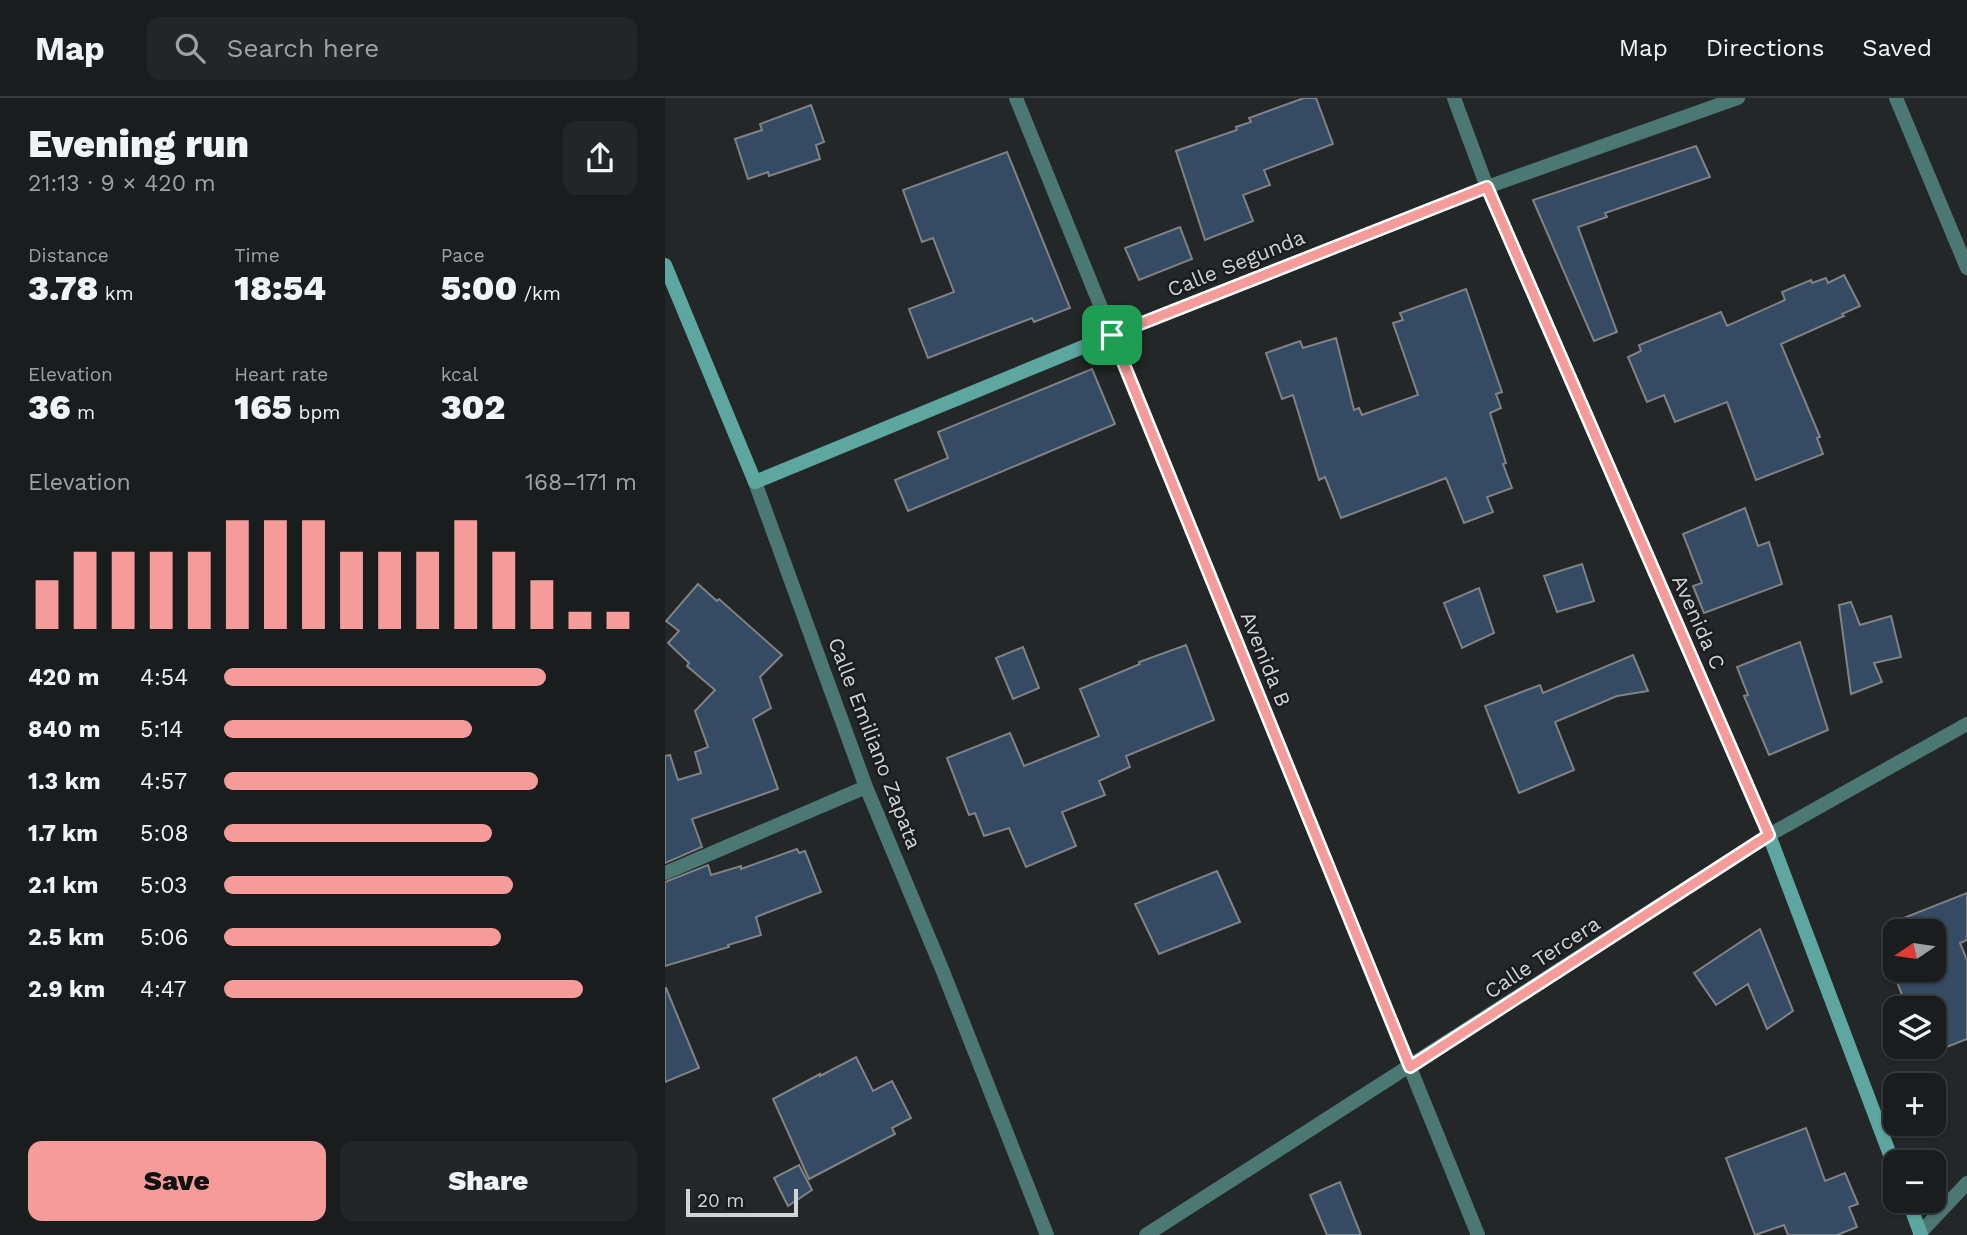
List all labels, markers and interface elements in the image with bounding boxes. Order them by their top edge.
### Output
search box [147,17,637,80]
text: Map [35,29,105,68]
icon: search [171,29,209,67]
text: Search here [227,33,379,63]
text: Map [1619,34,1668,62]
text: Directions [1706,34,1824,62]
text: Saved [1862,34,1932,62]
button: share [563,121,637,195]
text: Evening run [28,122,249,166]
text: 21:13 · 9 × 420 m [28,170,216,197]
street label: Calle Segunda [1164,224,1309,302]
text: Distance [28,244,109,267]
text: Time [234,244,280,267]
text: Pace [441,244,485,267]
text: 3.78 [28,267,98,309]
text: 18:54 [234,267,326,309]
text: 5:00 [441,267,517,309]
text: km [98,282,134,305]
text: /km [517,282,561,305]
pin [1082,305,1142,365]
icon: arrive [1093,316,1131,354]
text: Elevation [28,363,113,386]
text: Heart rate [234,363,328,386]
text: kcal [441,363,478,386]
text: 36 [28,386,71,428]
text: 165 [234,386,292,428]
text: 302 [441,386,505,428]
text: m [71,401,95,424]
text: bpm [292,401,340,424]
text: Elevation [28,469,131,496]
text: 168–171 m [525,469,637,496]
street label: Avenida C [1667,571,1731,673]
street label: Avenida B [1236,608,1296,710]
street label: Calle Emiliano Zapata [823,634,927,852]
text: 420 m [28,664,99,691]
text: 4:54 [140,664,188,691]
text: 840 m [28,716,100,743]
text: 5:14 [140,716,183,743]
text: 1.3 km [28,768,101,795]
text: 4:57 [140,768,187,795]
text: 1.7 km [28,820,98,847]
text: 5:08 [140,820,189,847]
text: 2.1 km [28,872,99,899]
text: 5:03 [140,872,187,899]
street label: Calle Tercera [1480,910,1605,1004]
north arrow [1883,919,1946,982]
map controls [1883,919,1946,1213]
text: 2.5 km [28,924,104,951]
text: 5:06 [140,924,188,951]
text: 2.9 km [28,976,105,1003]
text: 4:47 [140,976,187,1003]
button: layers [1883,996,1946,1059]
button: + [1883,1073,1946,1136]
button: Save [28,1141,326,1221]
button: Share [340,1141,637,1221]
button: − [1883,1150,1946,1213]
scale bar [686,1186,798,1218]
text: 20 m [697,1189,744,1212]

